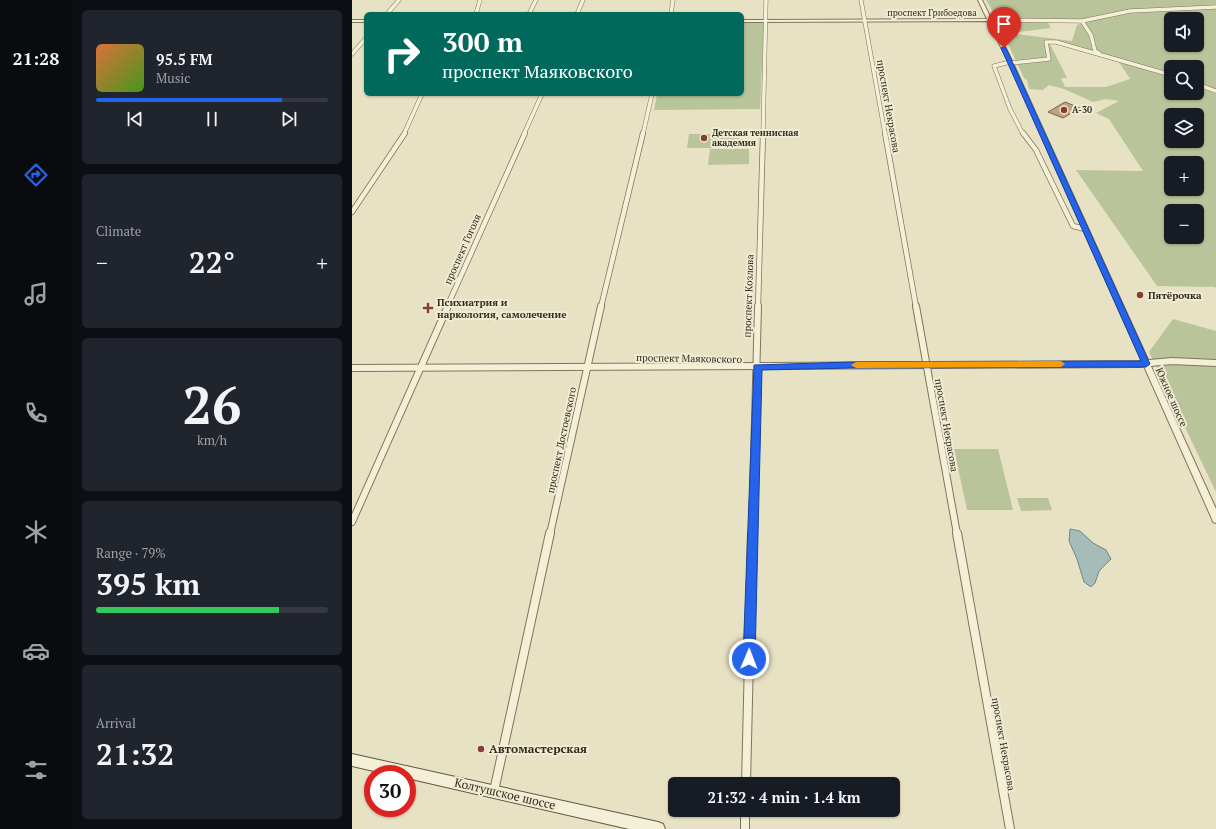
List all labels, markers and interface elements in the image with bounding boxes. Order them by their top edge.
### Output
street label: проспект Грибоедова [887,7,977,19]
pin [987,7.0,1021,48]
map controls [1164,12,1204,244]
button: sound [1164,12,1204,52]
icon: arrive [993,13,1015,35]
text: 300 m [442,23,523,60]
icon: right [376,28,428,80]
text: 21:28 [13,46,59,70]
text: 95.5 FM [156,49,213,69]
text: проспект Маяковского [442,59,633,83]
street label: проспект Некрасова [874,59,903,154]
button: search [1164,60,1204,100]
text: Music [156,69,190,87]
place label: А-30 [1072,104,1092,116]
marker: А-30 [1059,105,1069,115]
icon: previous [124,108,146,130]
icon: pause [201,108,223,130]
icon: next [278,108,300,130]
button: layers [1164,108,1204,148]
place label: Детская теннисная академия [712,127,798,149]
marker: Детская теннисная академия [699,133,709,143]
button: + [1164,156,1204,196]
icon: directions [22,161,50,189]
button: − [1164,204,1204,244]
street label: проспект Гоголя [441,212,484,287]
text: Climate [96,222,141,240]
text: 22° [189,242,235,282]
text: − [96,248,108,277]
text: + [316,248,328,277]
street label: проспект Козлова [741,254,756,338]
icon: music [22,280,50,308]
place label: Пятёрочка [1148,289,1202,302]
marker: Пятёрочка [1135,290,1145,300]
place label: Психиатрия и наркология, самолечение [437,296,567,321]
marker: Психиатрия и наркология, самолечение [422,302,434,314]
street label: проспект Маяковского [636,351,743,366]
street label: Южное шоссе [1153,365,1190,429]
text: 26 [183,370,241,439]
street label: проспект Некрасова [932,378,961,473]
street label: проспект Достоевского [544,385,579,494]
icon: phone [22,399,50,427]
text: km/h [197,431,227,449]
icon: climate [22,518,50,546]
text: Range · 79% [96,544,166,562]
text: 395 km [96,564,200,604]
icon: car [22,637,50,665]
position arrow [728,638,770,680]
street label: проспект Некрасова [989,697,1018,792]
text: Arrival [96,714,136,732]
text: 21:32 [96,734,174,774]
place label: Автомастерская [489,741,587,756]
marker: Автомастерская [476,744,486,754]
icon: filters [22,756,50,784]
speed limit sign: 30 [364,765,416,817]
street label: Колтушское шоссе [453,775,557,812]
text: 21:32 · 4 min · 1.4 km [707,787,861,807]

